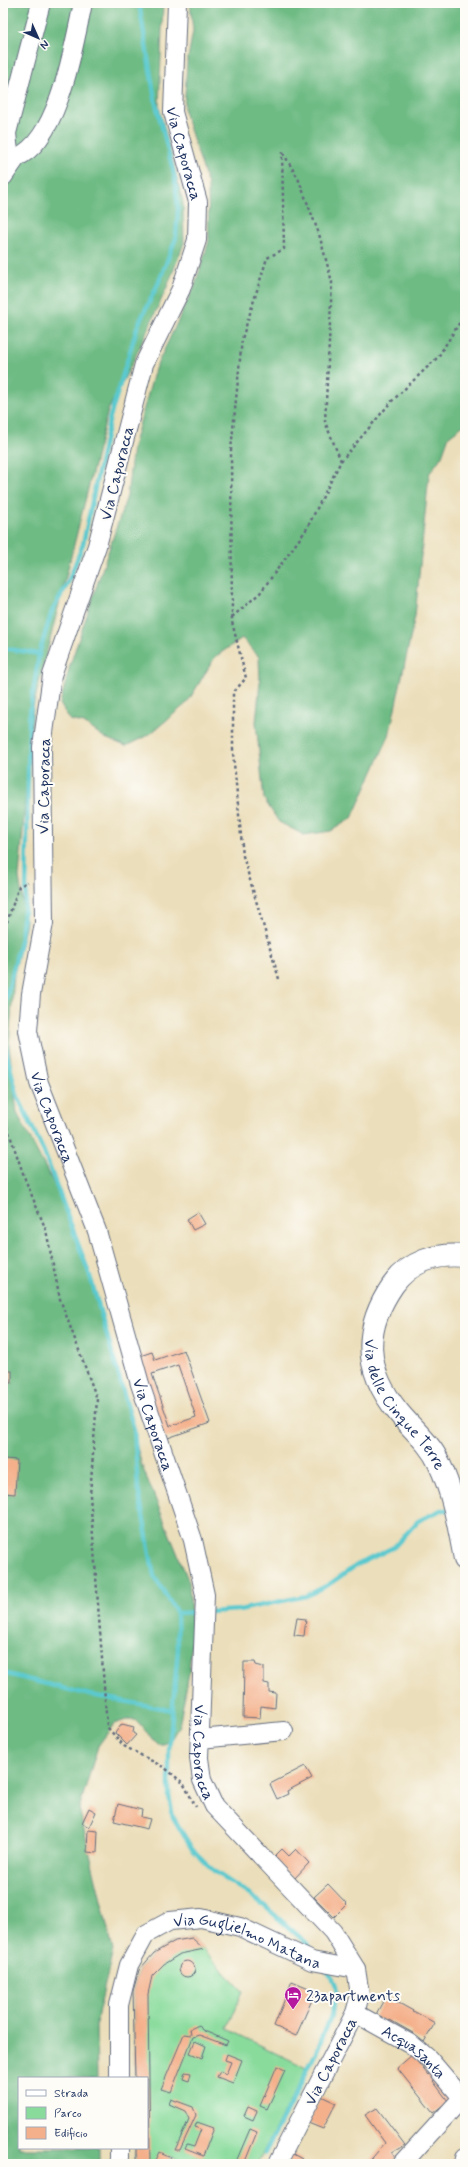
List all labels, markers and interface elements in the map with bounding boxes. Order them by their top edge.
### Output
north arrow [18,18,58,58]
text: N [37,37,52,52]
street label: Via Caporacca [161,106,206,203]
street label: Via Caporacca [96,424,139,523]
street label: Via Caporacca [33,738,56,834]
street label: Via Caporacca [25,1070,78,1166]
street label: Via delle Cinque Terre [359,1338,450,1474]
street label: Via Caporacca [127,1376,178,1474]
street label: Via Caporacca [187,1704,219,1804]
street label: Via Guglielmo Matana [172,1909,322,1974]
hotel icon: 23apartments [283,1985,303,2010]
place label: 23apartments [306,1986,400,2007]
street label: Via Caporacca [300,2014,363,2109]
street label: Acquasanta [378,2021,450,2084]
legend [18,2077,148,2149]
text: Strada [54,2086,88,2102]
text: Parco [54,2106,82,2122]
text: Edificio [54,2126,88,2142]

